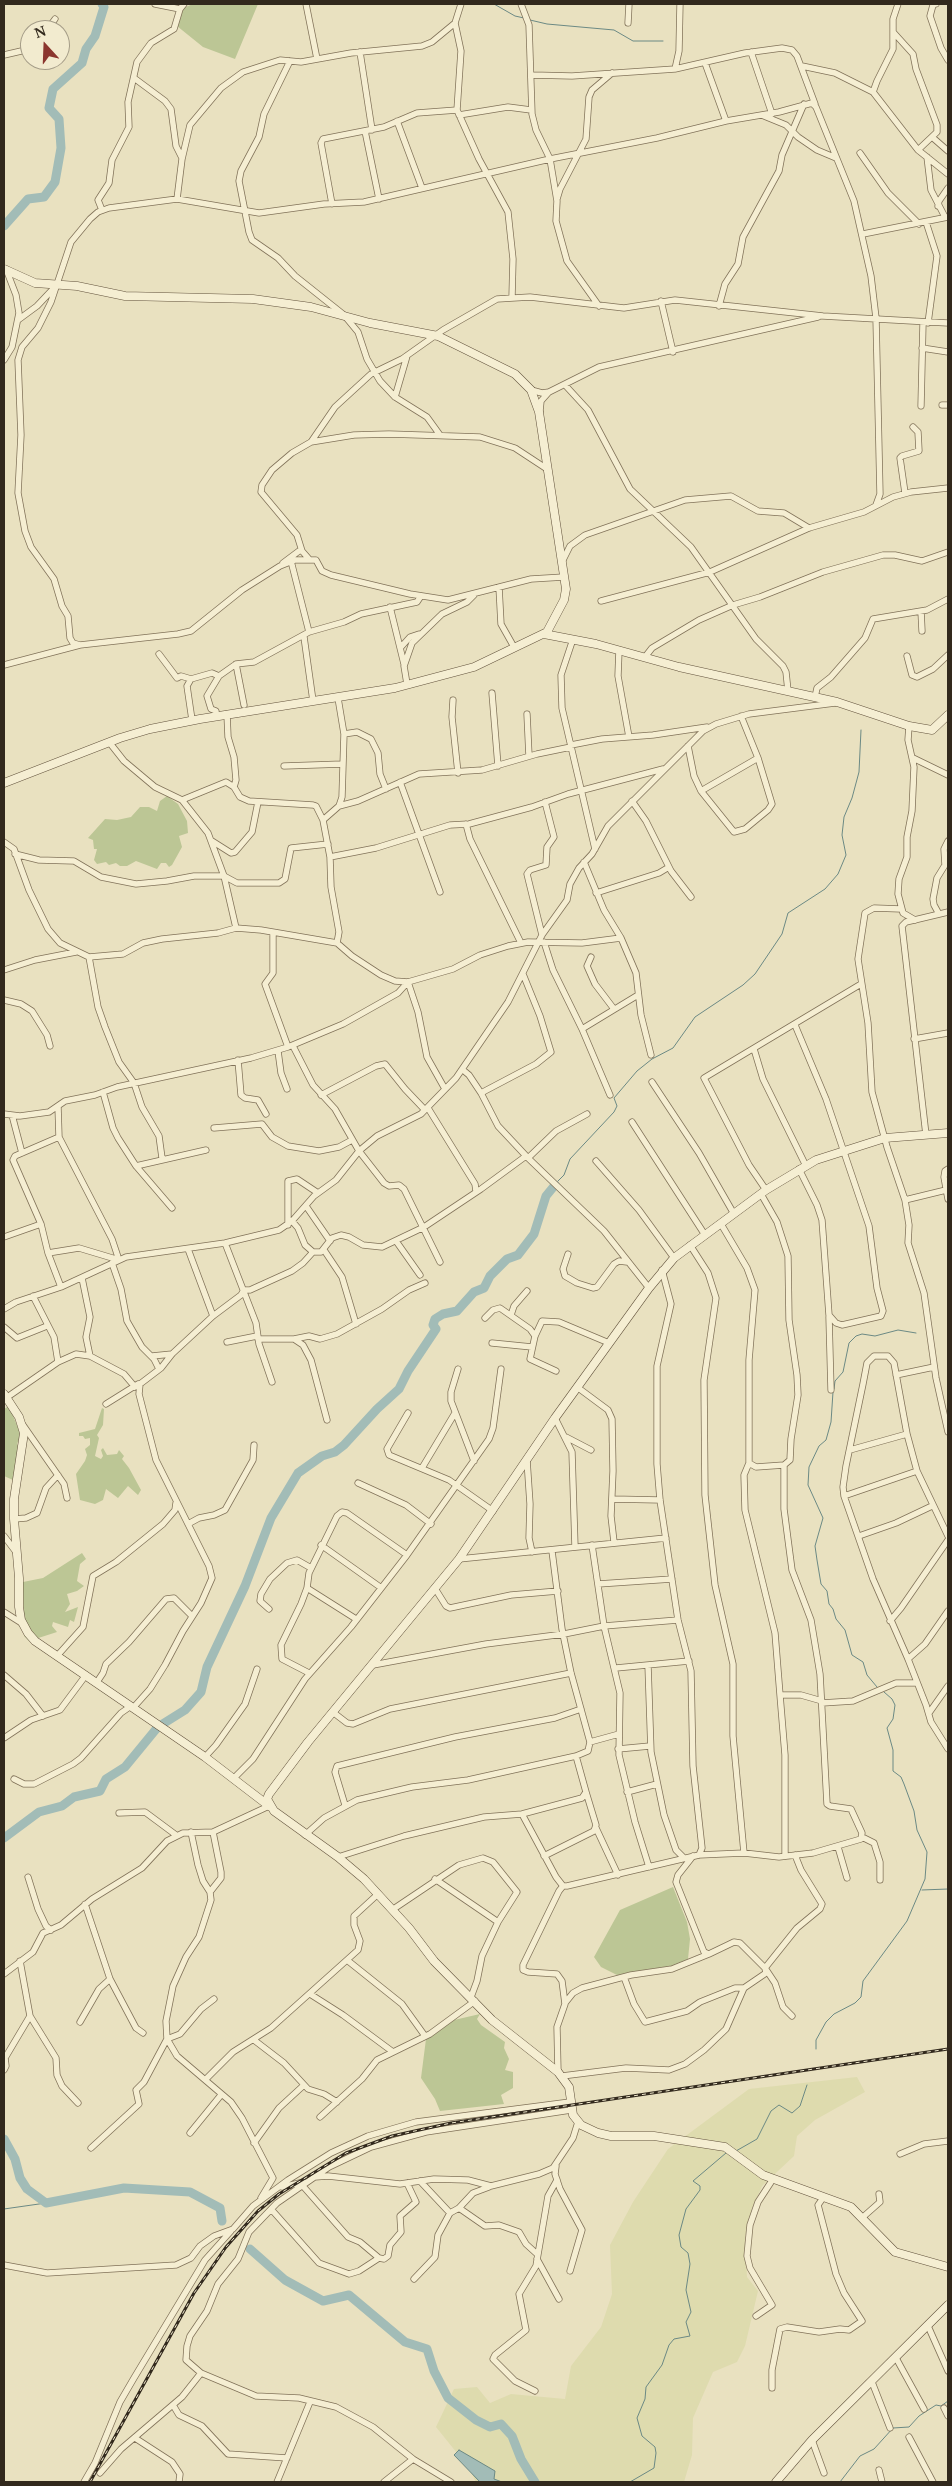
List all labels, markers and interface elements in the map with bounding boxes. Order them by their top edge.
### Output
north arrow [20,20,70,70]
text: N [32,21,48,42]

